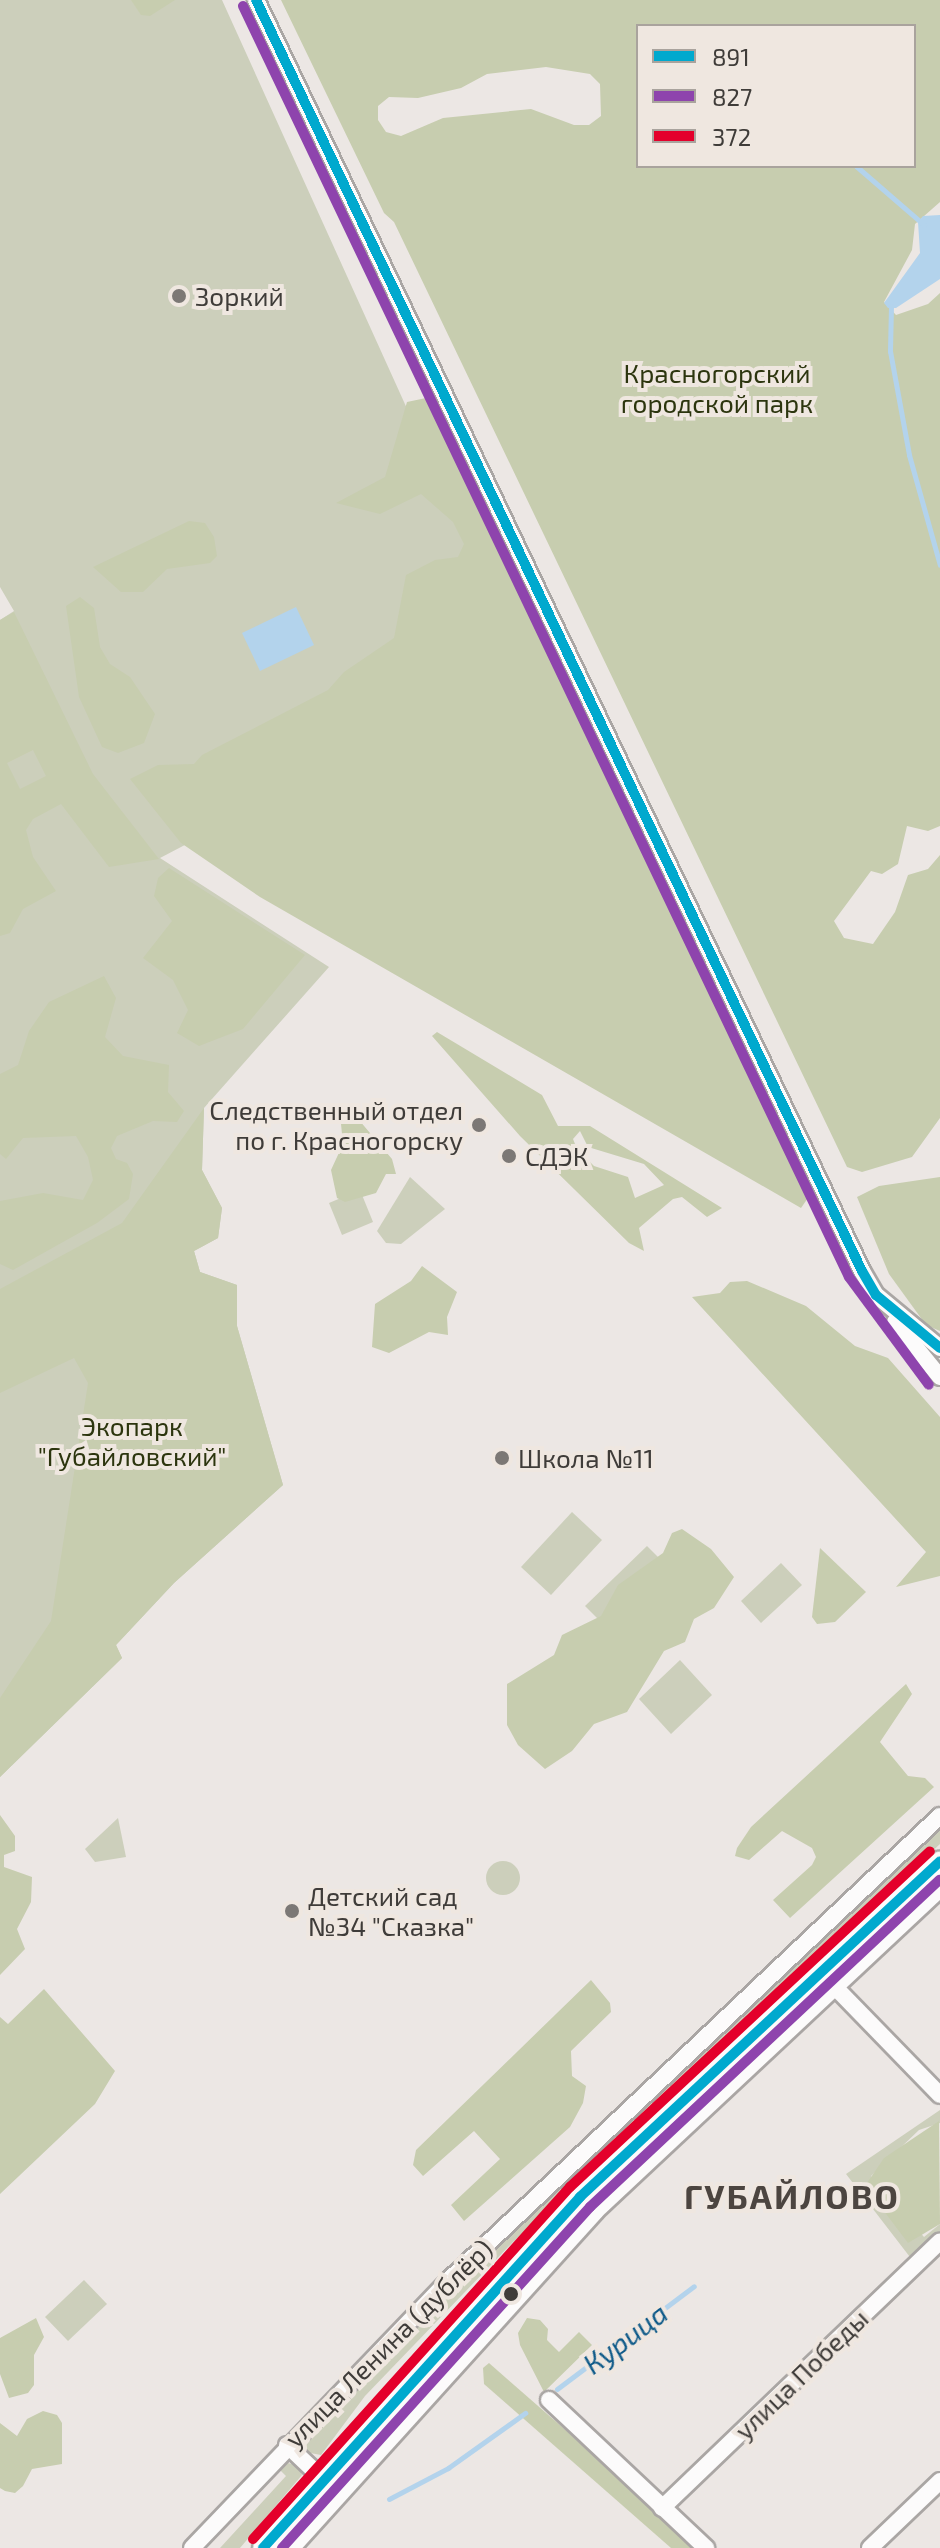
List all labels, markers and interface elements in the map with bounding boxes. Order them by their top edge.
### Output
legend [636,24,916,168]
text: 891 [712,42,750,71]
text: 827 [712,82,752,111]
text: 372 [712,122,751,151]
place label: Зоркий [195,280,284,312]
marker: Зоркий [170,287,188,305]
park label: Красногорский городской парк [621,357,813,418]
place label: Следственный отдел по г. Красногорску [209,1094,463,1156]
marker: Следственный отдел по г. Красногорску [470,1116,488,1134]
place label: СДЭК [525,1140,588,1172]
marker: СДЭК [500,1147,518,1165]
park label: Экопарк "Губайловский" [38,1410,226,1472]
place label: Школа №11 [518,1442,654,1474]
marker: Школа №11 [493,1449,511,1467]
place label: Детский сад №34 "Сказка" [308,1880,474,1942]
marker: Детский сад №34 "Сказка" [283,1902,301,1920]
district label: ГУБАЙЛОВО [684,2176,900,2216]
street label: улица Ленина (дублёр) [278,2233,498,2453]
unlabelled marker [503,2286,519,2302]
water label: Курица [576,2296,674,2380]
street label: улица Победы [728,2303,874,2445]

